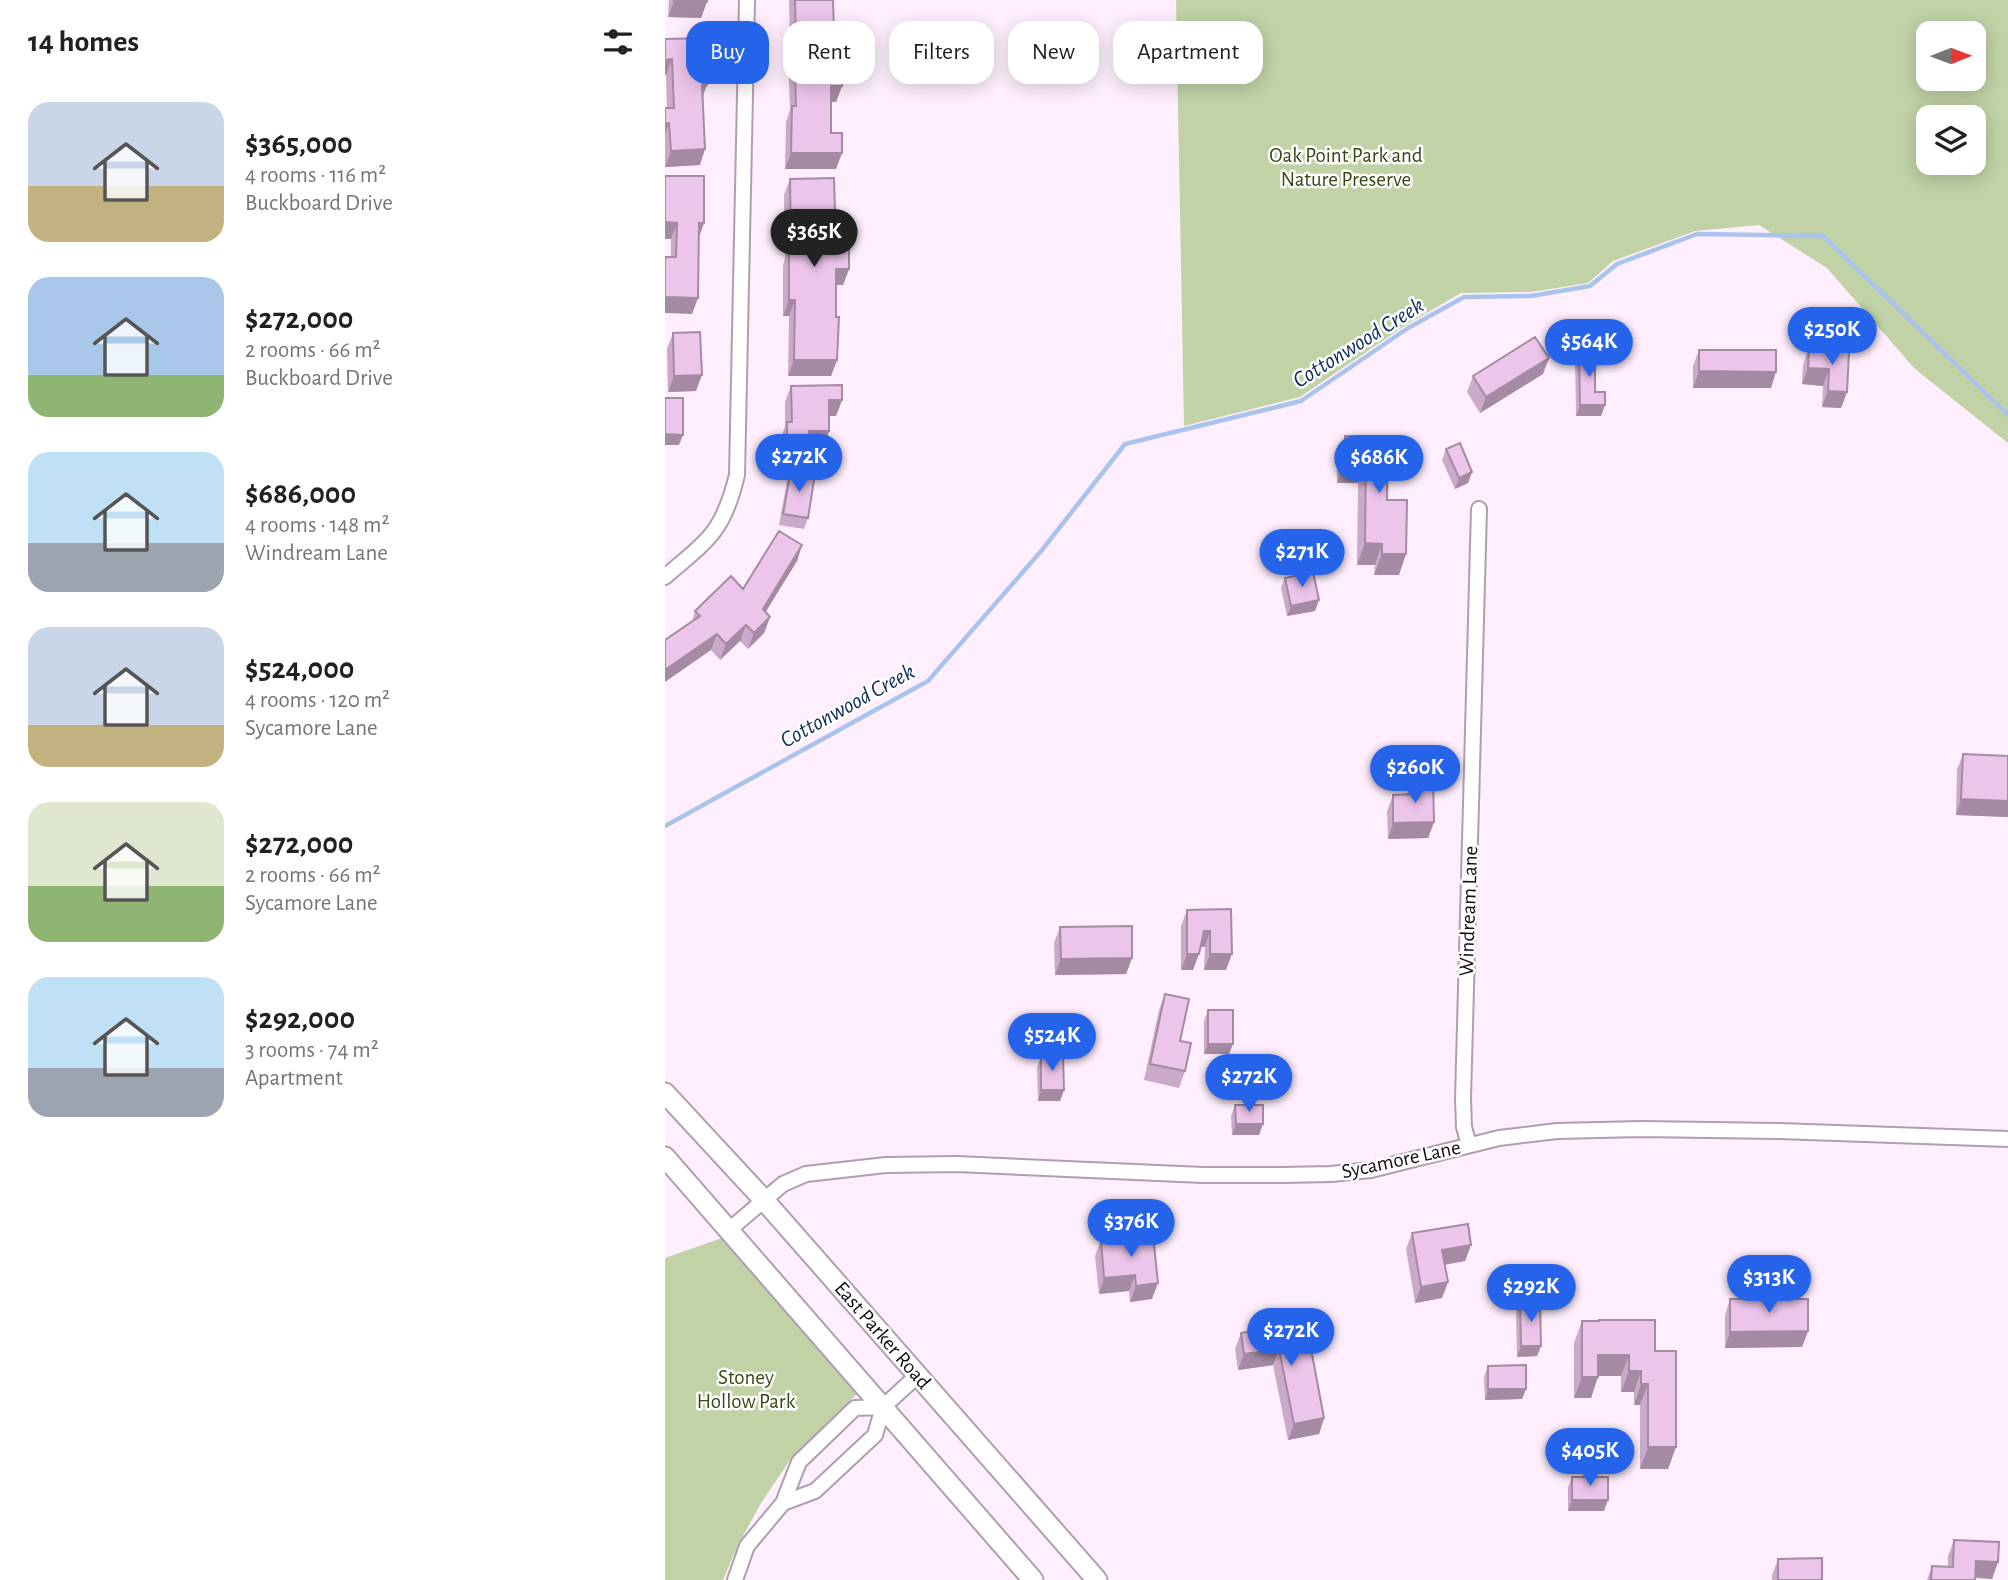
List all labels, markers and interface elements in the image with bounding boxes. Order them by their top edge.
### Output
chip: Buy [686,21,769,84]
chip: Rent [783,21,875,84]
chip: Filters [889,21,994,84]
chip: New [1008,21,1099,84]
chip: Apartment [1113,21,1263,84]
north arrow [1916,21,1986,91]
map controls [1916,21,1986,175]
icon: filters [599,23,637,61]
text: 14 homes [28,27,139,57]
button: layers [1916,105,1986,175]
text: $365,000 [245,129,353,159]
icon: home [84,130,168,214]
park label: Oak Point Park and Nature Preserve [1269,145,1423,190]
text: 4 rooms · 116 m² [245,164,386,187]
text: Buckboard Drive [245,192,393,215]
pin: $365K [765,210,863,269]
text: $365K [787,220,841,243]
water label: Cottonwood Creek [1289,294,1429,393]
text: $272,000 [245,304,353,334]
icon: home [84,305,168,389]
pin: $250K [1783,308,1881,367]
text: $250K [1804,318,1860,341]
pin: $564K [1540,320,1638,379]
text: $564K [1561,330,1617,353]
text: 2 rooms · 66 m² [245,339,381,362]
text: Buckboard Drive [245,367,393,390]
pin: $272K [750,434,848,494]
pin: $686K [1330,435,1428,495]
text: $272K [771,445,827,468]
text: $686K [1350,446,1408,469]
text: $686,000 [245,479,356,509]
icon: home [84,480,168,564]
text: 4 rooms · 148 m² [245,514,390,537]
pin: $271K [1253,530,1351,589]
text: $271K [1276,540,1328,563]
text: Windream Lane [245,542,388,565]
text: $524,000 [245,654,354,684]
icon: home [84,655,168,739]
water label: Cottonwood Creek [777,660,919,753]
text: 4 rooms · 120 m² [245,689,390,712]
text: Sycamore Lane [245,717,378,740]
pin: $260K [1366,746,1464,805]
text: $260K [1386,756,1444,779]
text: $272,000 [245,829,353,859]
icon: home [84,830,168,914]
street label: Windream Lane [1456,845,1481,977]
text: 2 rooms · 66 m² [245,864,381,887]
text: Sycamore Lane [245,892,378,915]
text: $292,000 [245,1004,355,1034]
icon: home [84,1005,168,1089]
pin: $524K [1003,1014,1101,1073]
text: $524K [1024,1024,1080,1047]
text: 3 rooms · 74 m² [245,1039,379,1062]
pin: $272K [1200,1054,1298,1114]
text: $272K [1221,1065,1277,1088]
text: Apartment [245,1067,343,1090]
street label: Sycamore Lane [1340,1137,1463,1182]
pin: $376K [1082,1200,1180,1259]
text: $376K [1104,1210,1158,1233]
pin: $313K [1720,1256,1818,1315]
pin: $292K [1482,1264,1580,1324]
text: $313K [1743,1266,1795,1289]
text: $292K [1503,1275,1559,1298]
street label: East Parker Road [830,1278,935,1393]
pin: $272K [1242,1308,1340,1368]
text: $272K [1263,1319,1319,1342]
park label: Stoney Hollow Park [697,1367,796,1412]
pin: $405K [1541,1428,1639,1488]
text: $405K [1561,1439,1619,1462]

